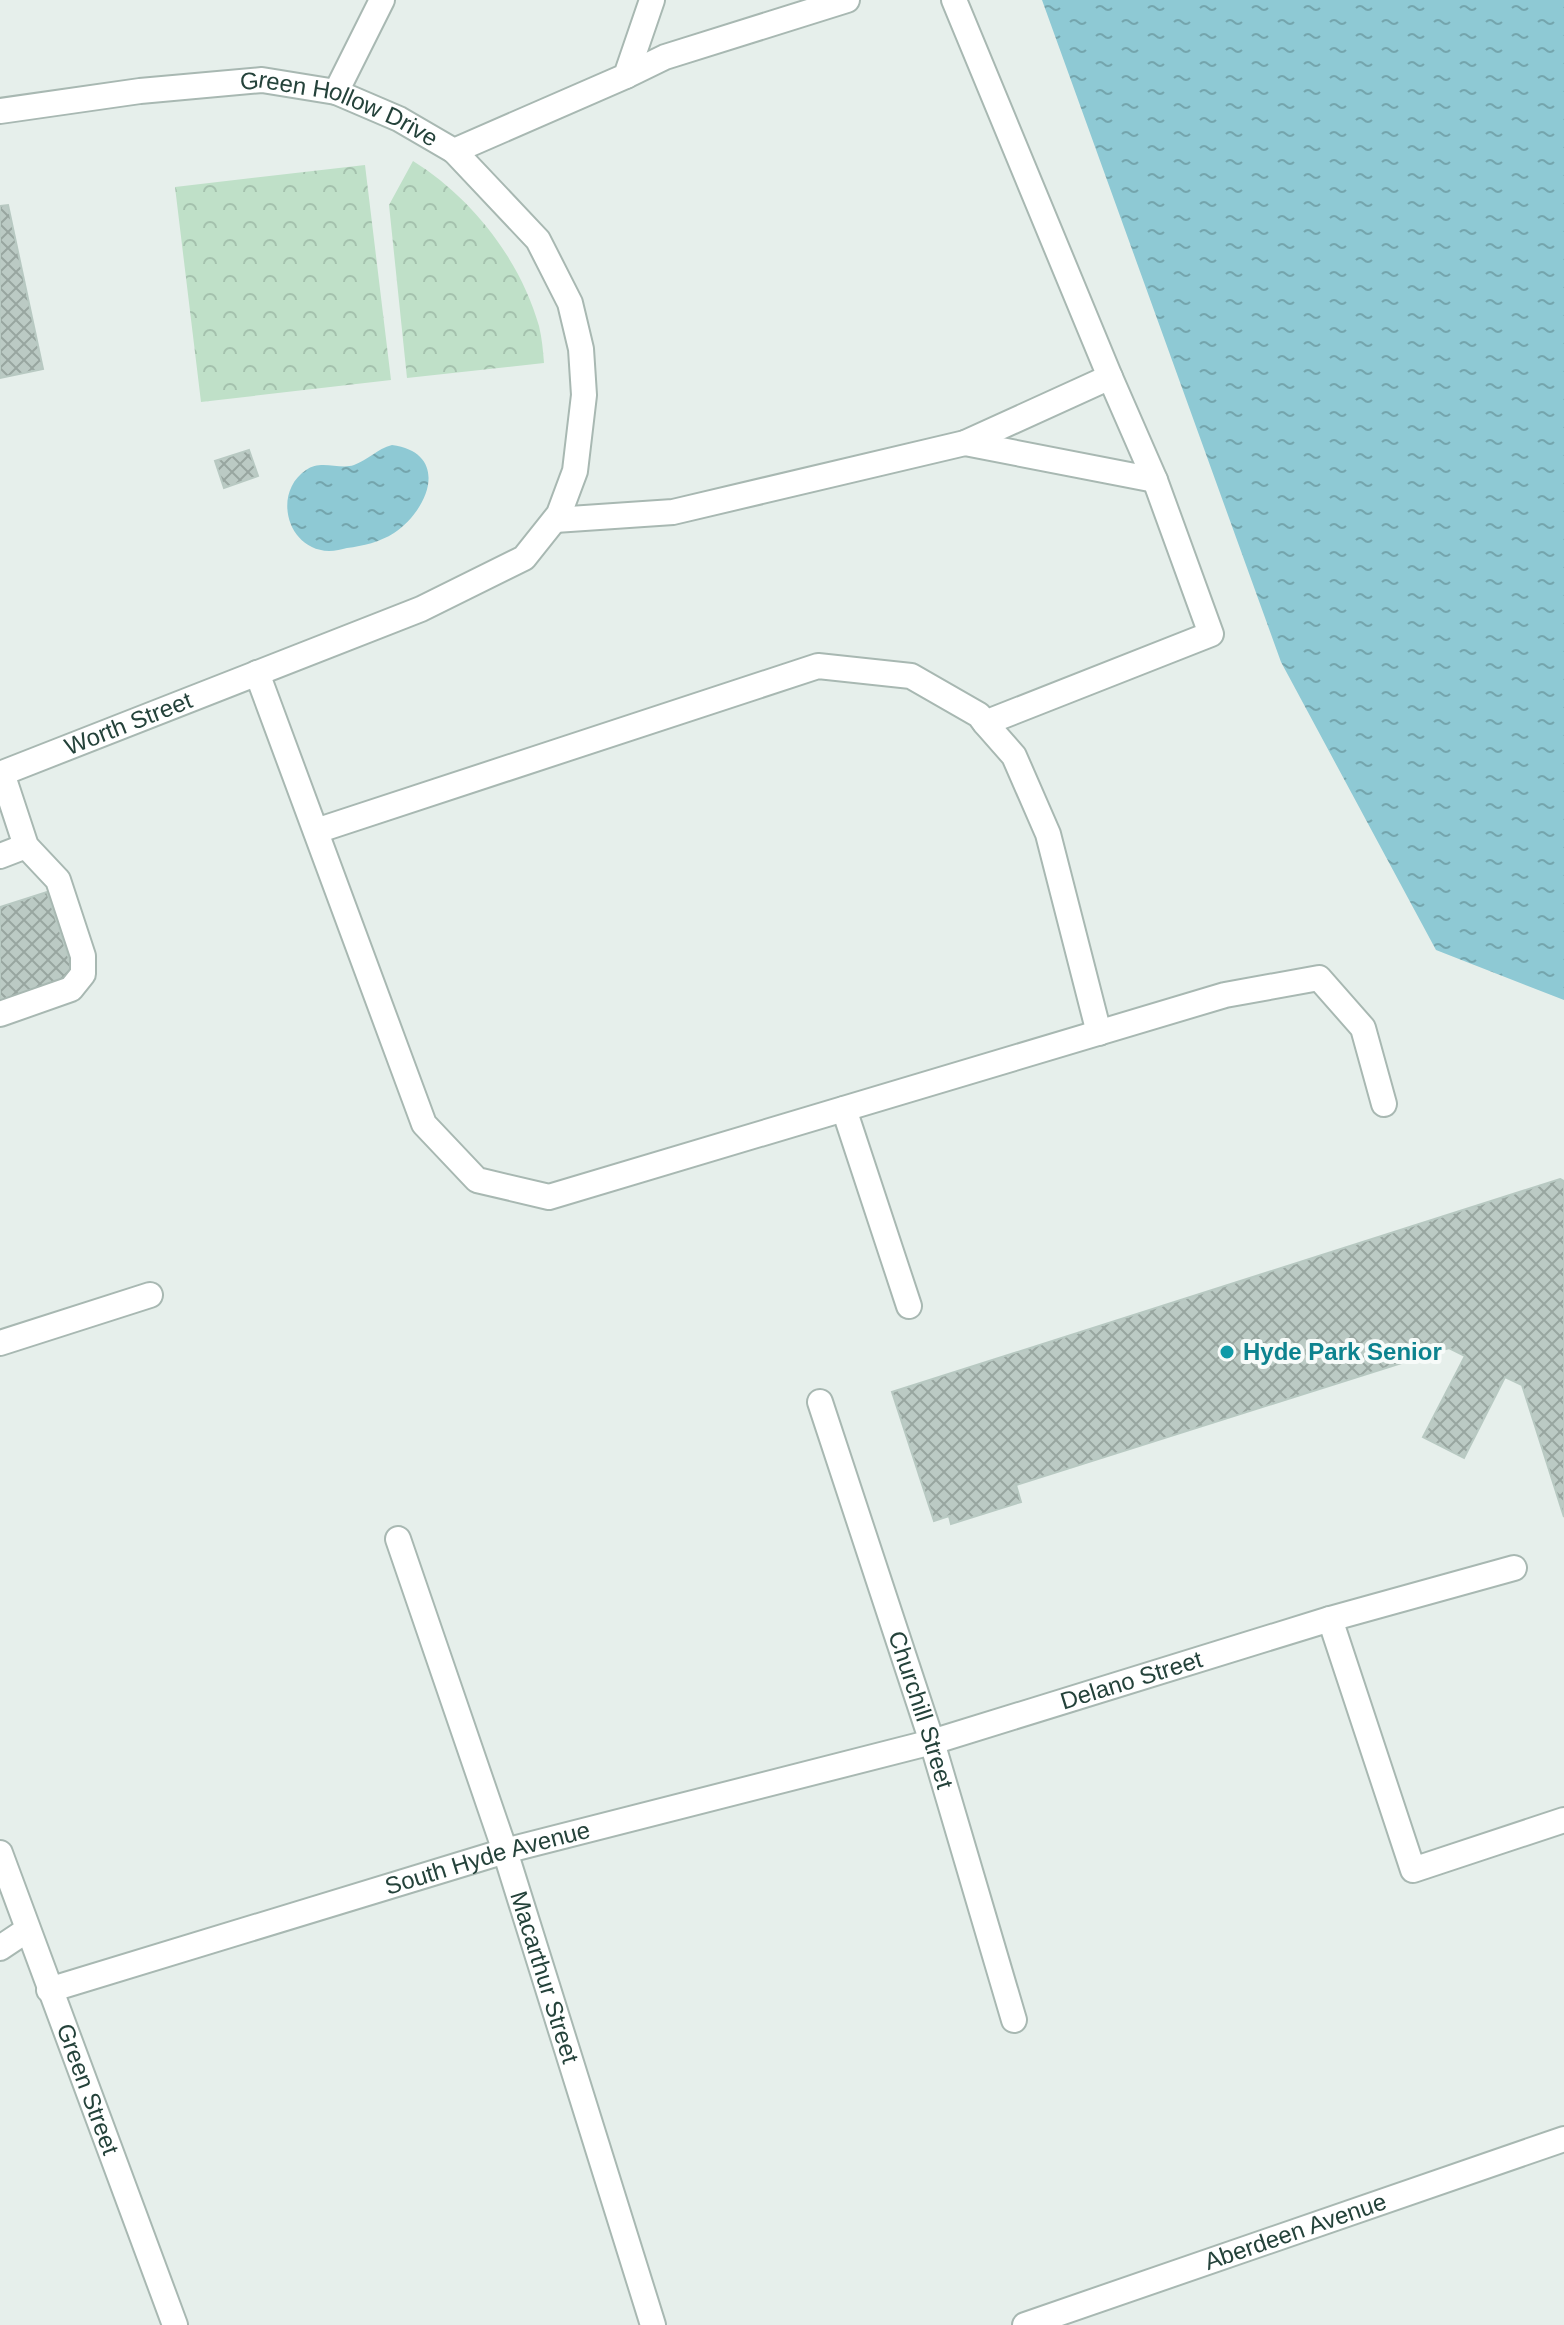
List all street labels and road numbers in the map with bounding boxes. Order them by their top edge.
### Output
street label: Green Hollow Drive [239,66,443,152]
street label: Worth Street [61,686,196,760]
street label: Churchill Street [883,1627,959,1792]
street label: Delano Street [1057,1645,1206,1715]
street label: South Hyde Avenue [382,1816,593,1900]
street label: Macarthur Street [505,1888,585,2067]
street label: Green Street [52,2020,125,2159]
street label: Aberdeen Avenue [1201,2187,1390,2275]

